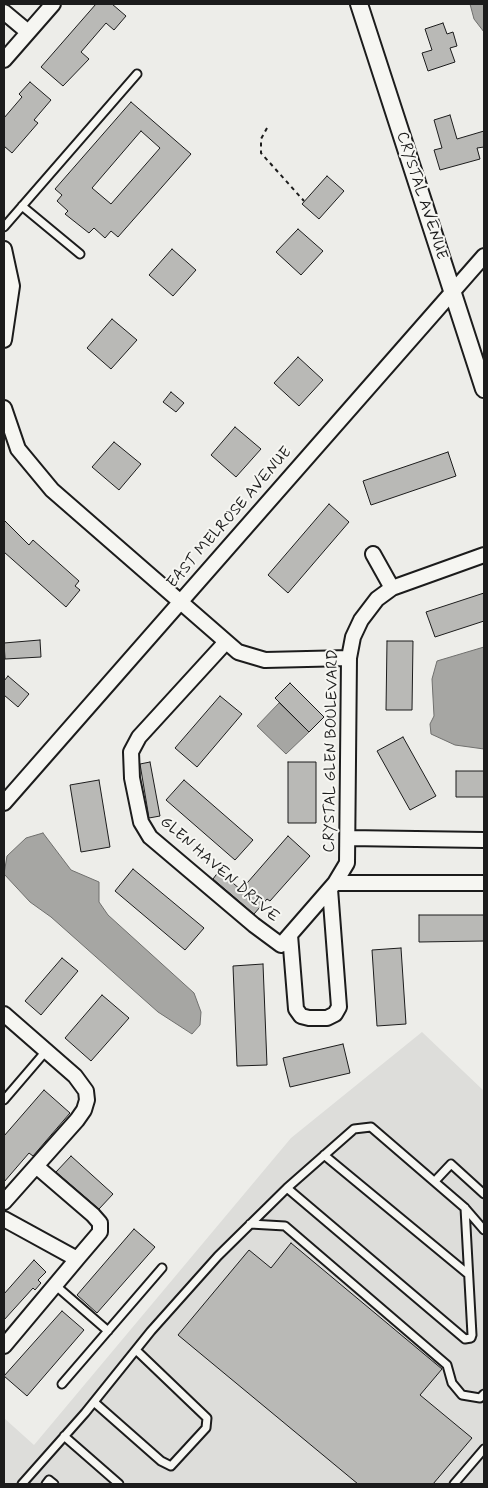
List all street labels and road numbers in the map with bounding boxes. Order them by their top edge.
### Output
street label: CRYSTAL AVENUE [391,129,451,263]
street label: EAST MELROSE AVENUE [163,443,297,593]
street label: CRYSTAL GLEN BOULEVARD [321,649,343,853]
street label: GLEN HAVEN DRIVE [155,813,283,927]

